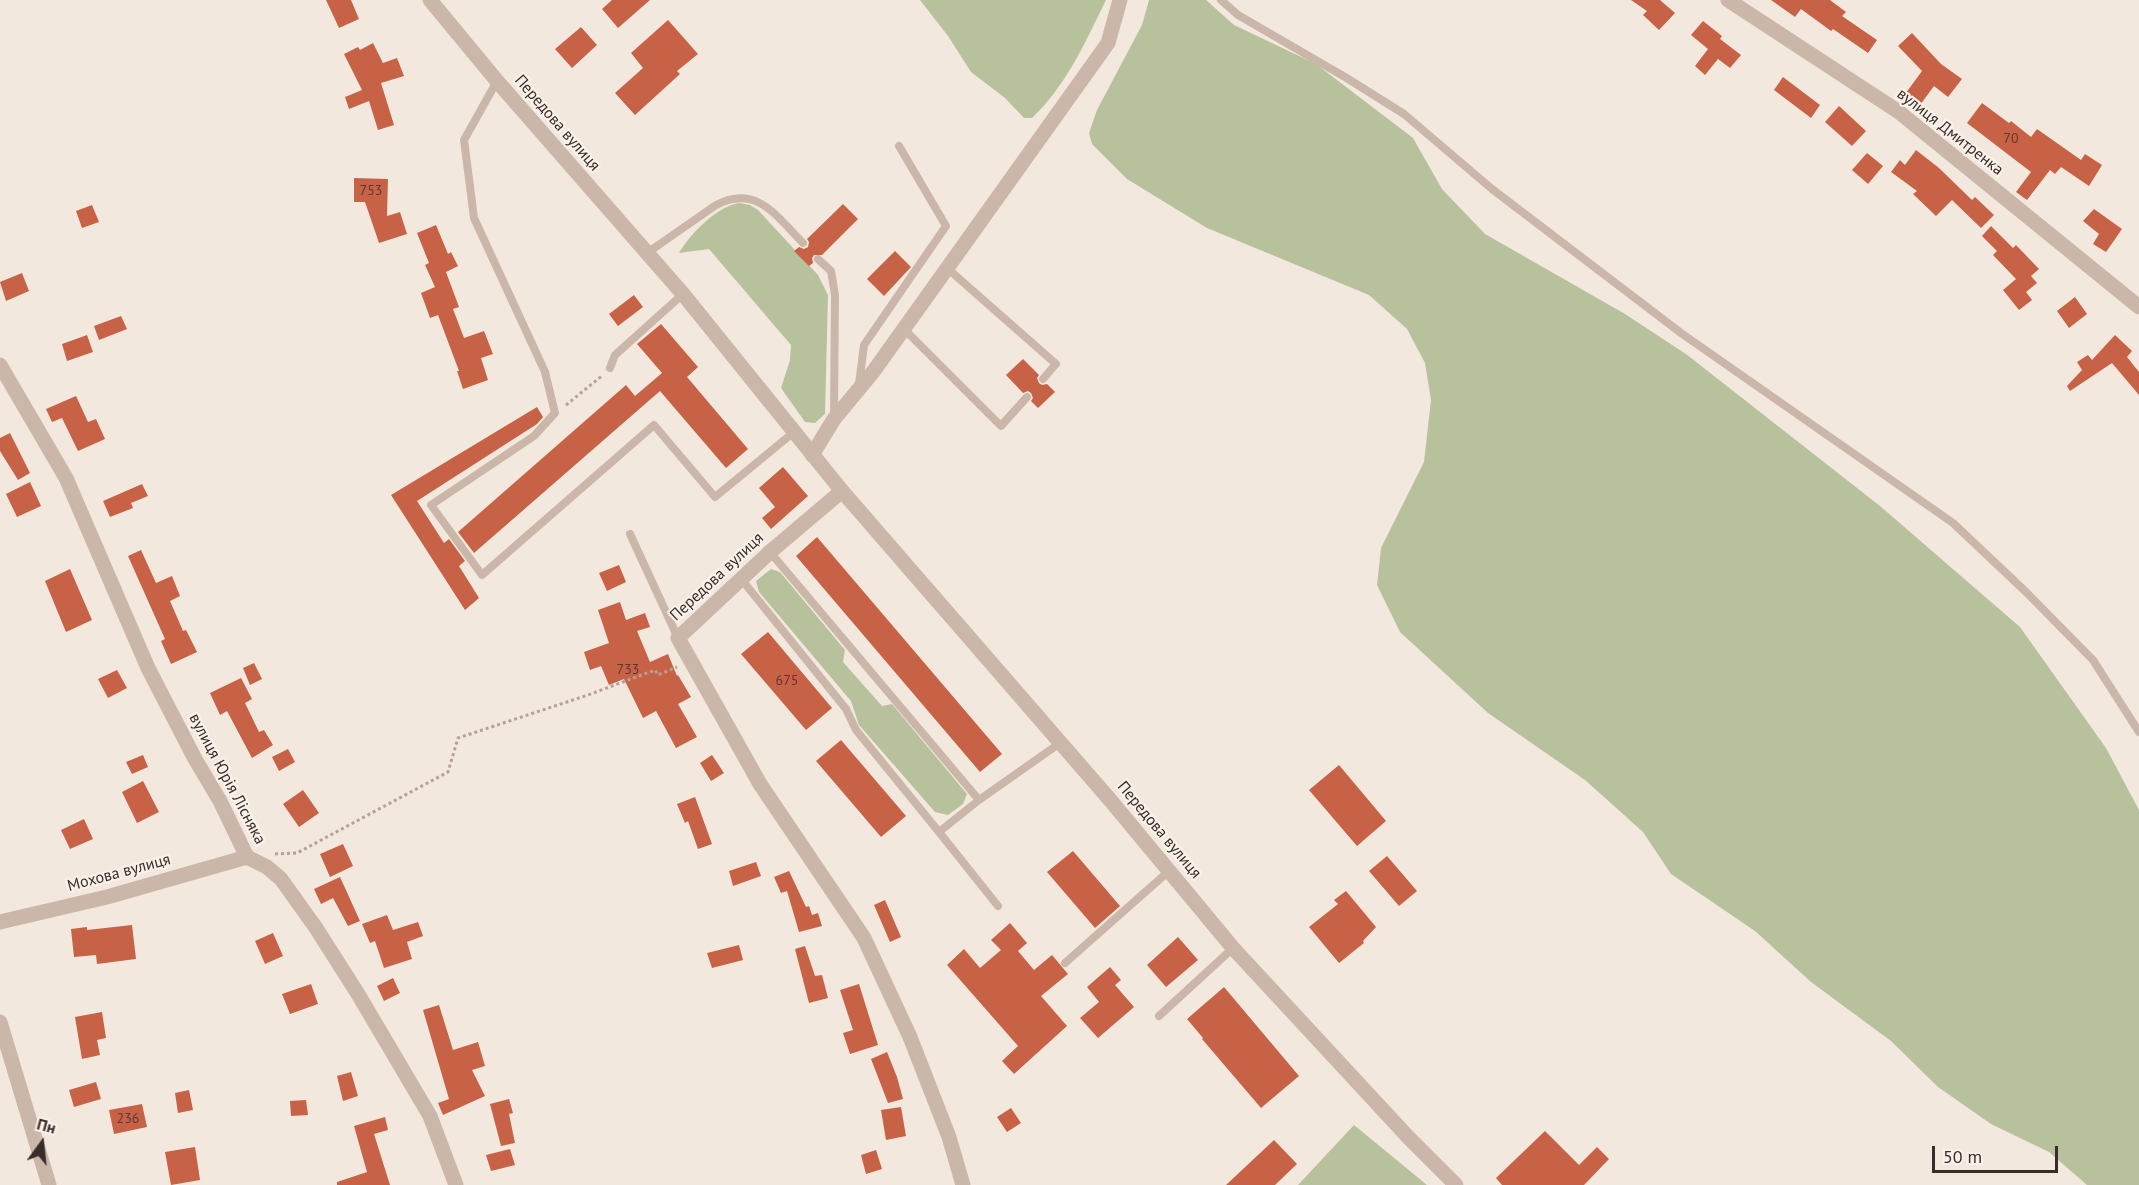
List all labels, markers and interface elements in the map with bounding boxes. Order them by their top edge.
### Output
street label: Передова вулиця [510,71,604,175]
street label: вулиця Дмитренка [1893,84,2007,180]
house number: 70 [2003,131,2019,147]
house number: 753 [360,183,382,199]
street label: Передова вулиця [666,529,768,625]
house number: 733 [617,662,639,678]
house number: 675 [776,673,798,689]
street label: вулиця Юрія Лісняка [184,710,270,848]
street label: Передова вулиця [1113,778,1205,882]
street label: Мохова вулиця [65,850,173,896]
house number: 236 [117,1111,139,1127]
north arrow [12,1113,72,1173]
text: Пн [35,1114,58,1138]
scale bar [1935,1134,2061,1172]
text: 50 m [1943,1145,1982,1168]

